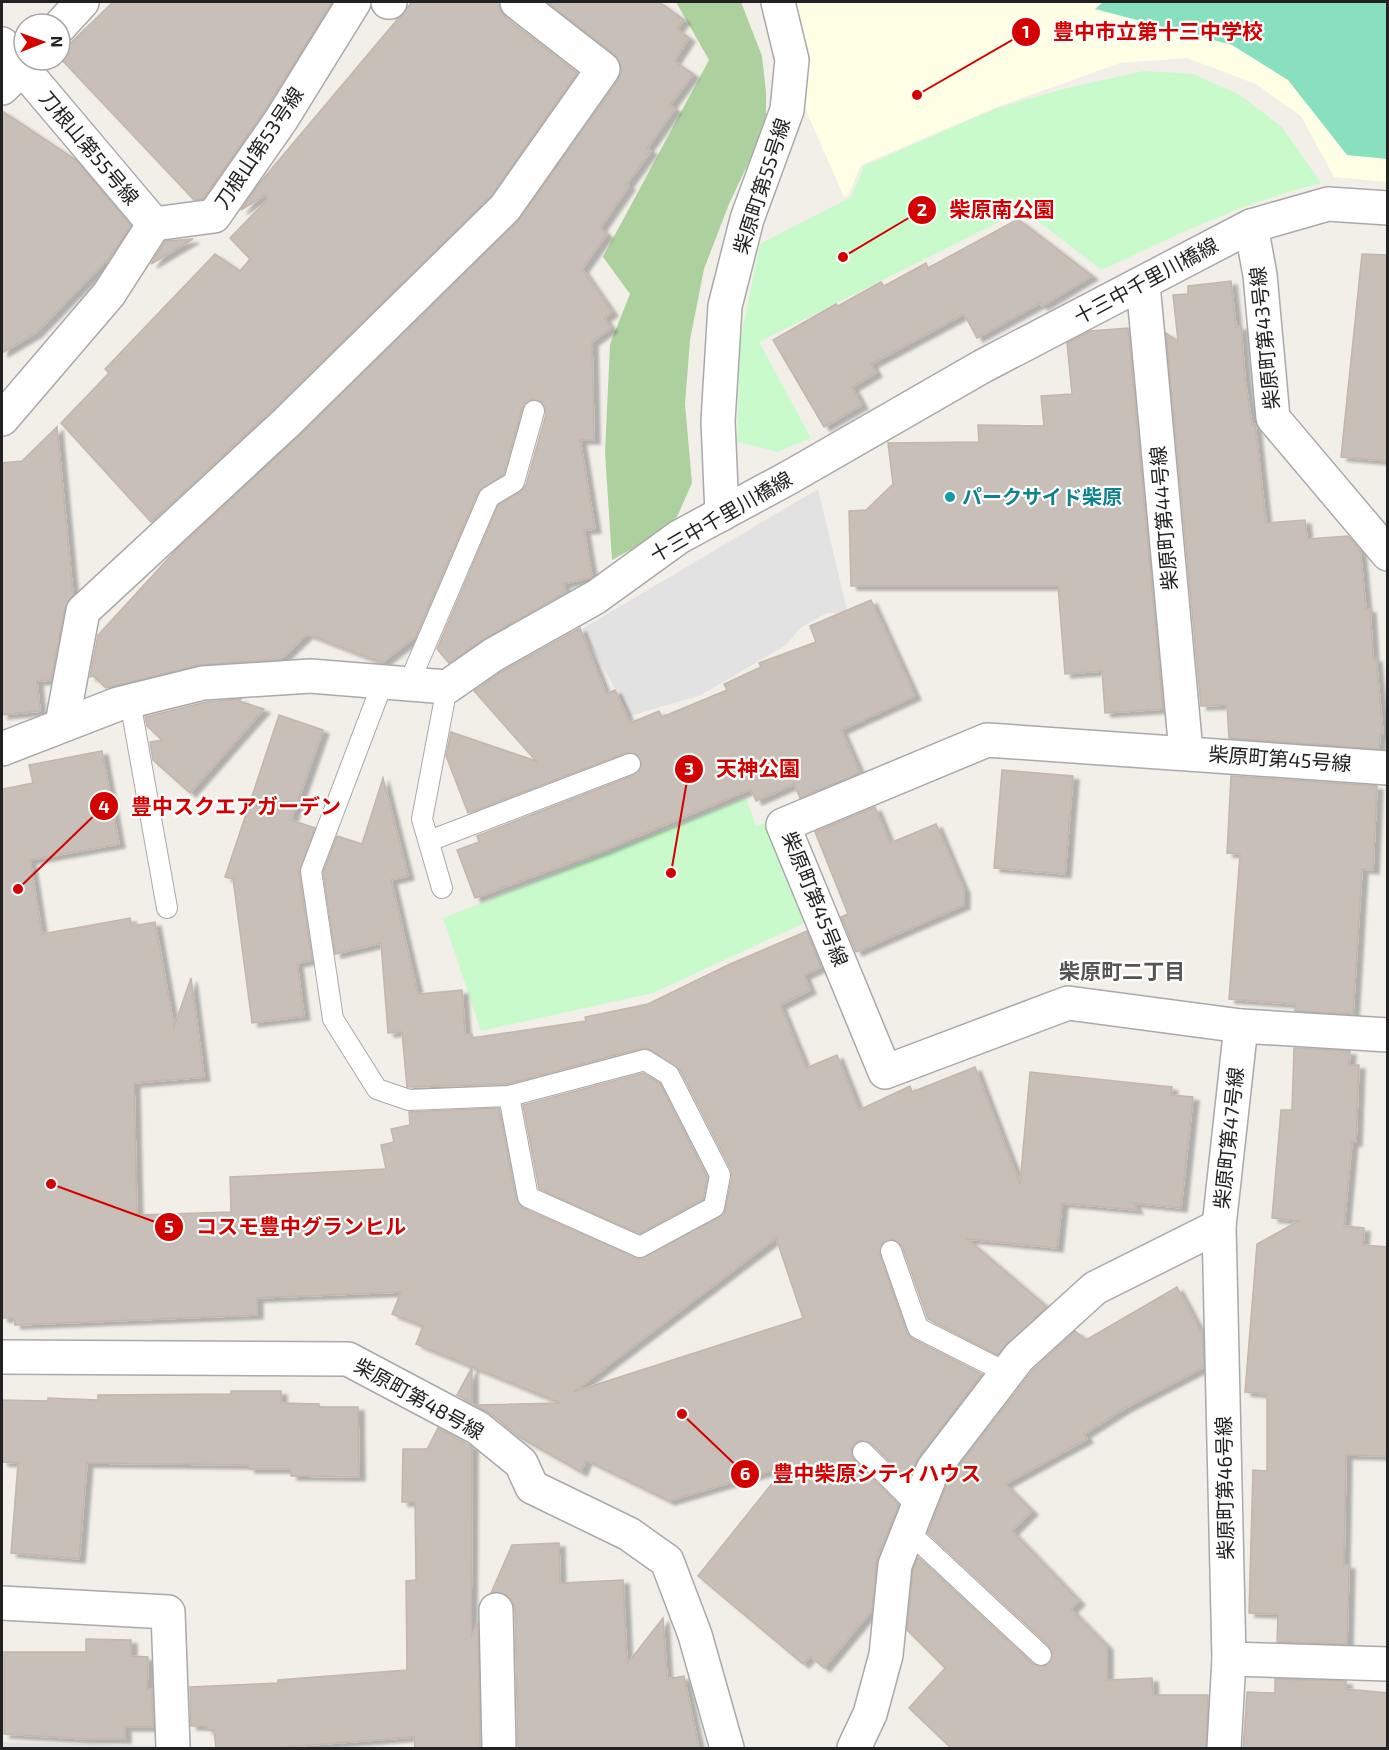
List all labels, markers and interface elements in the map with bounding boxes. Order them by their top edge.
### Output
north arrow [12,12,72,72]
callout: 豊中市立第十三中学校 [1011,12,1275,51]
text: 豊中市立第十三中学校 [1053,18,1263,43]
text: 1 [1022,20,1030,42]
text: N [48,36,67,48]
street label: 刀根山第53号線 [209,82,308,213]
street label: 刀根山第55号線 [35,85,144,209]
street label: 柴原町第55号線 [728,115,794,257]
callout: 柴原南公園 [907,190,1066,229]
text: 柴原南公園 [950,196,1055,221]
text: 2 [917,198,927,220]
street label: 十三中千里川橋線 [1069,232,1222,328]
street label: 柴原町第43号線 [1245,266,1283,411]
street label: 柴原町第44号線 [1145,445,1181,591]
street label: 十三中千里川橋線 [645,466,796,567]
place label: パークサイド柴原 [962,484,1122,508]
marker: パークサイド柴原 [943,490,957,504]
street label: 柴原町第45号線 [1208,741,1352,775]
callout: 天神公園 [674,749,812,788]
text: 天神公園 [716,755,800,780]
text: 3 [684,757,694,779]
callout: 豊中スクエアガーデン [89,787,353,826]
text: 豊中スクエアガーデン [131,793,341,818]
text: 4 [98,795,110,817]
street label: 柴原町第45号線 [778,828,854,969]
district label: 柴原町二丁目 [1059,958,1185,983]
street label: 柴原町第47号線 [1209,1066,1247,1210]
callout: コスモ豊中グランヒル [154,1207,418,1246]
text: コスモ豊中グランヒル [196,1213,406,1238]
text: 5 [164,1215,174,1237]
street label: 柴原町第48号線 [350,1353,488,1444]
street label: 柴原町第46号線 [1211,1416,1237,1560]
callout: 豊中柴原シティハウス [730,1454,994,1493]
text: 豊中柴原シティハウス [773,1460,981,1485]
text: 6 [740,1462,750,1484]

